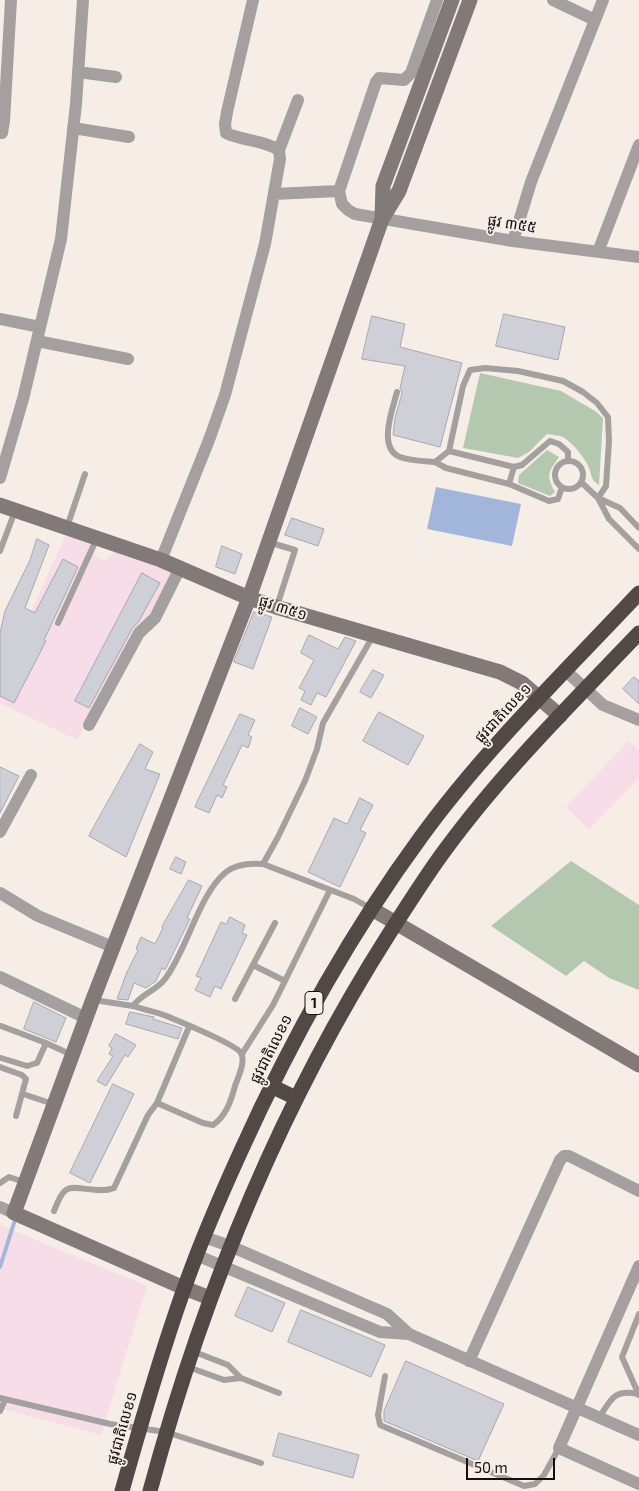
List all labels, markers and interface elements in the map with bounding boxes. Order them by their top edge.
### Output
street label: ផ្លូវ ៣៥៥ [486,211,538,237]
street label: ផ្លូវ ៣៥១ [257,592,309,624]
street label: ផ្លូវជាតិលេខ១ [471,679,535,747]
road number: 1 [305,991,323,1014]
street label: ផ្លូវជាតិលេខ១ [246,1011,296,1087]
street label: ផ្លូវជាតិលេខ១ [103,1389,141,1467]
scale bar [469,1448,558,1480]
text: 50 m [474,1458,508,1476]

